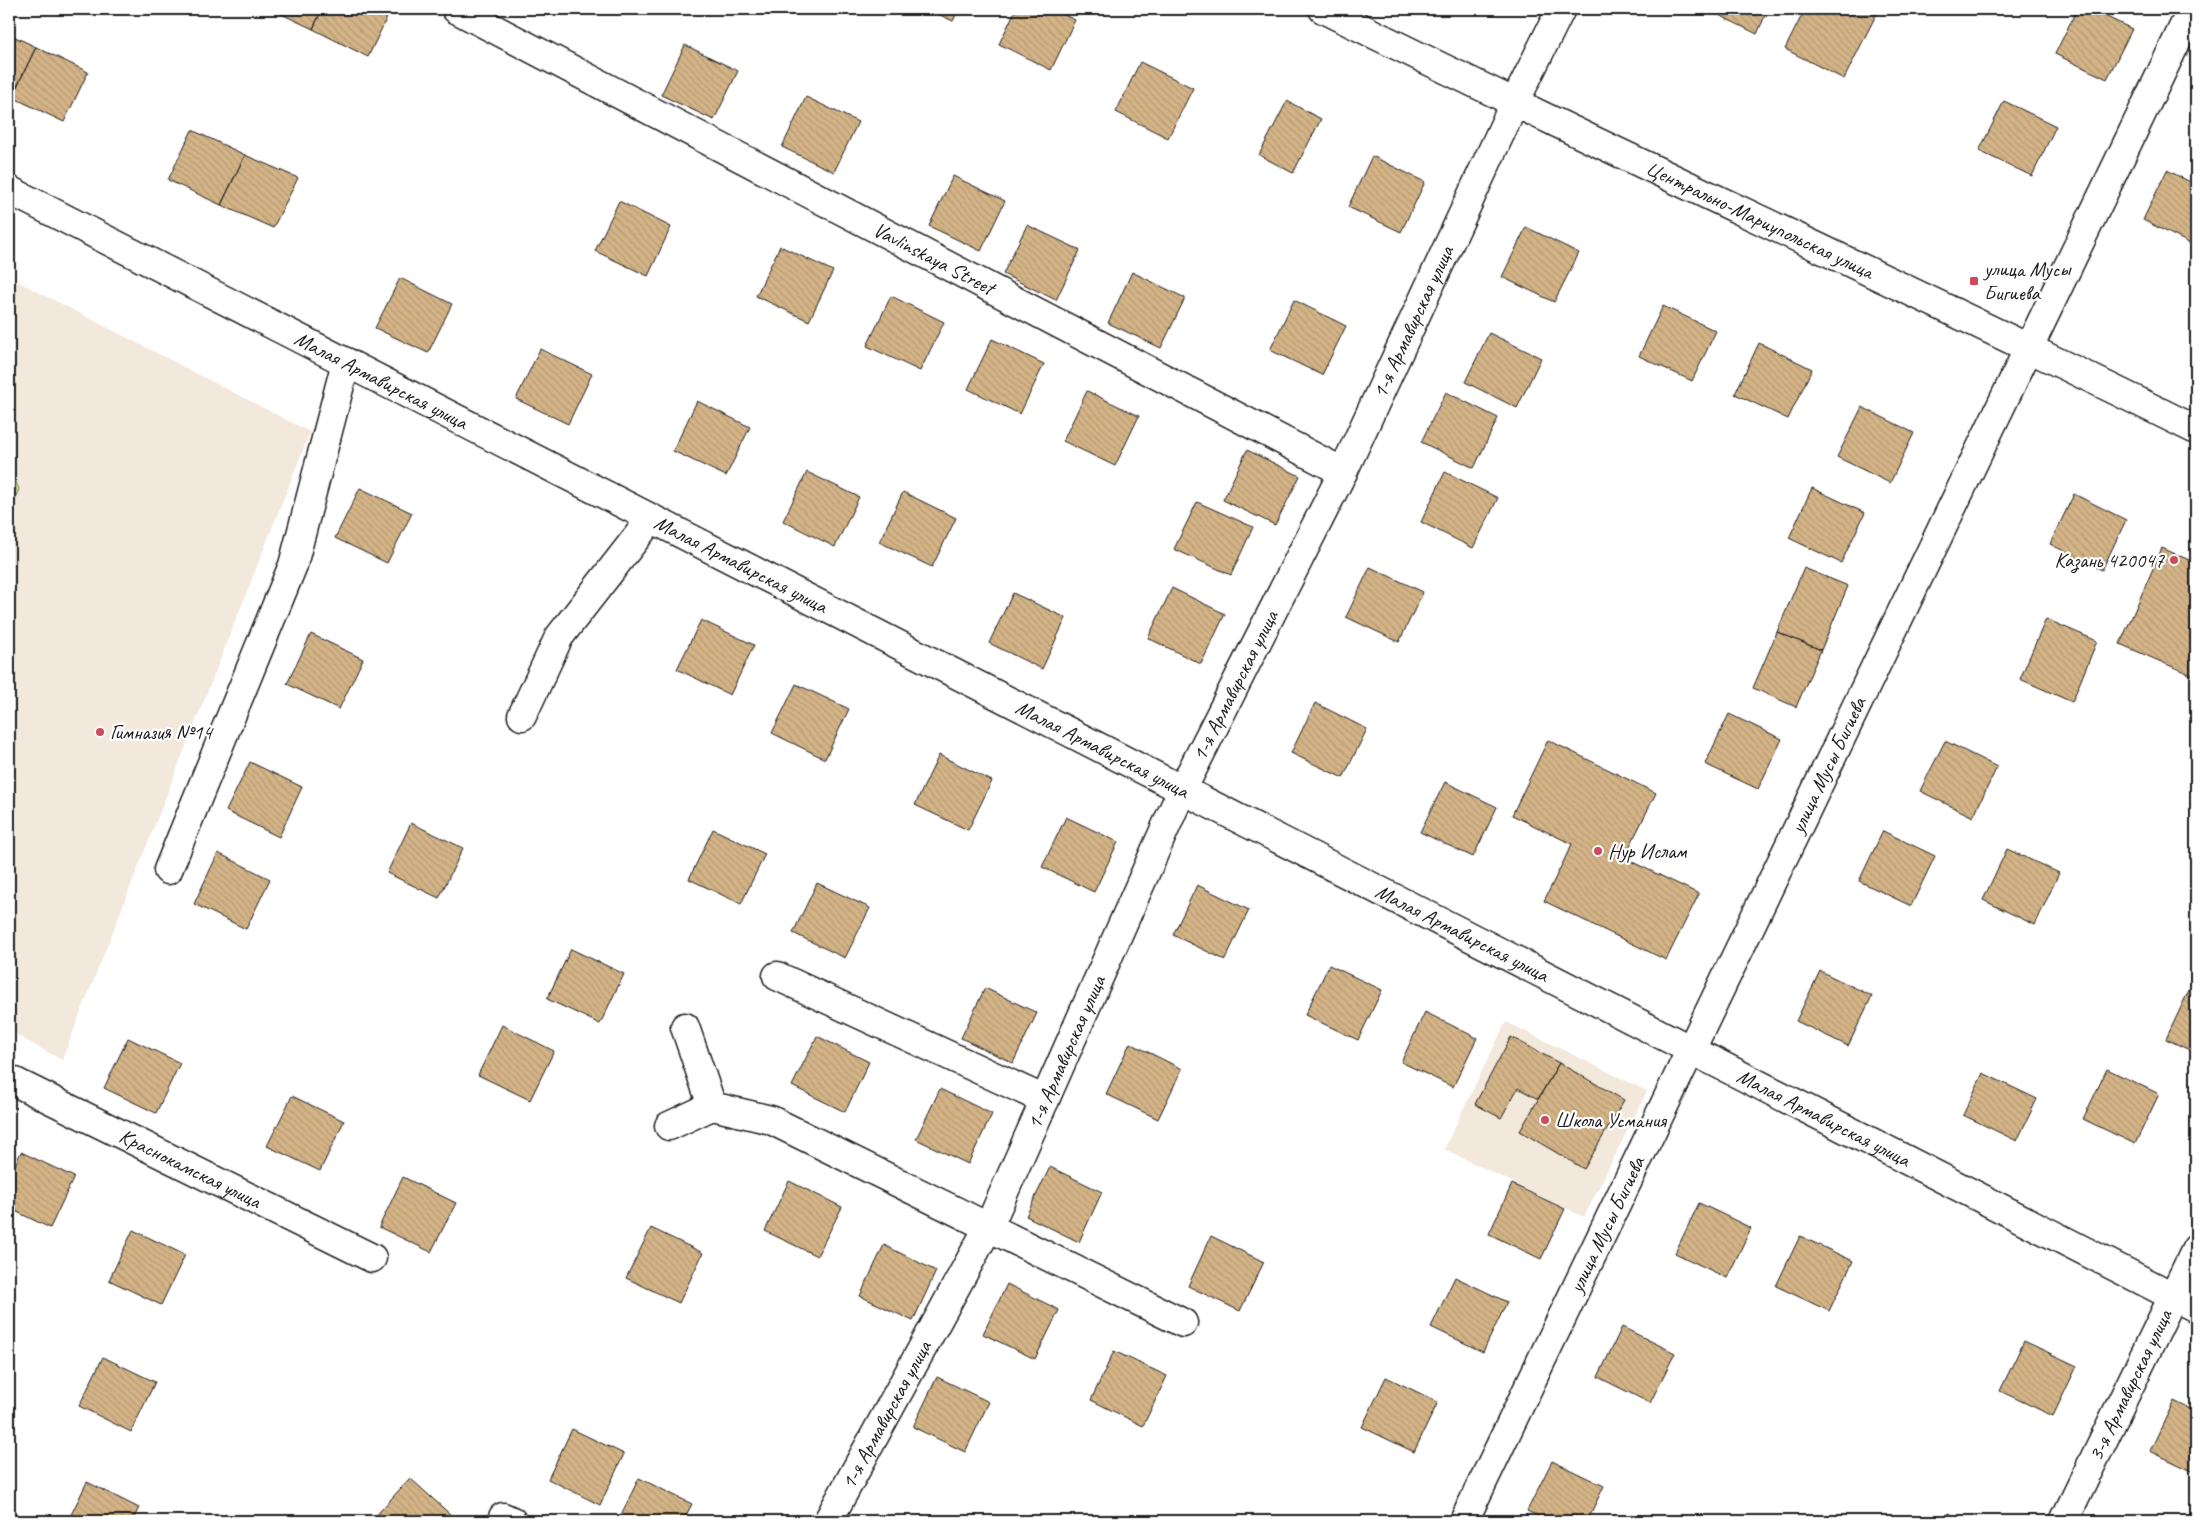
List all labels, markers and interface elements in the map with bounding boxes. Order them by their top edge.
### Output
street label: Центрально-Мариупольская улица [1642,155,1880,286]
street label: Vavlinskaya Street [869,216,1001,302]
street label: 1-я Армавирская улица [1366,240,1460,402]
place label: улица Мусы Бигиева [1982,256,2072,306]
marker: улица Мусы Бигиева [1968,275,1980,287]
street label: Малая Армавирская улица [290,325,474,436]
street label: Малая Армавирская улица [650,509,833,620]
place label: Казань 420047 [2054,547,2166,574]
marker: Казань 420047 [2168,554,2180,566]
street label: 1-я Армавирская улица [1186,605,1284,765]
street label: улица Мусы Бигиева [1783,691,1873,839]
street label: Малая Армавирская улица [1012,694,1195,805]
place label: Гимназия №14 [110,719,215,745]
marker: Гимназия №14 [94,726,106,738]
place label: Нур Ислам [1608,838,1687,864]
marker: Нур Ислам [1592,845,1604,857]
street label: Малая Армавирская улица [1371,878,1555,989]
street label: 1-я Армавирская улица [1021,970,1112,1133]
street label: Малая Армавирская улица [1733,1063,1916,1173]
place label: Школа Усмания [1555,1107,1667,1133]
marker: Школа Усмания [1539,1114,1551,1126]
street label: Краснокамская улица [115,1123,267,1215]
street label: улица Мусы Бигиева [1562,1151,1651,1299]
street label: 3-я Армавирская улица [2082,1304,2178,1465]
street label: 1-я Армавирская улица [835,1335,938,1493]

